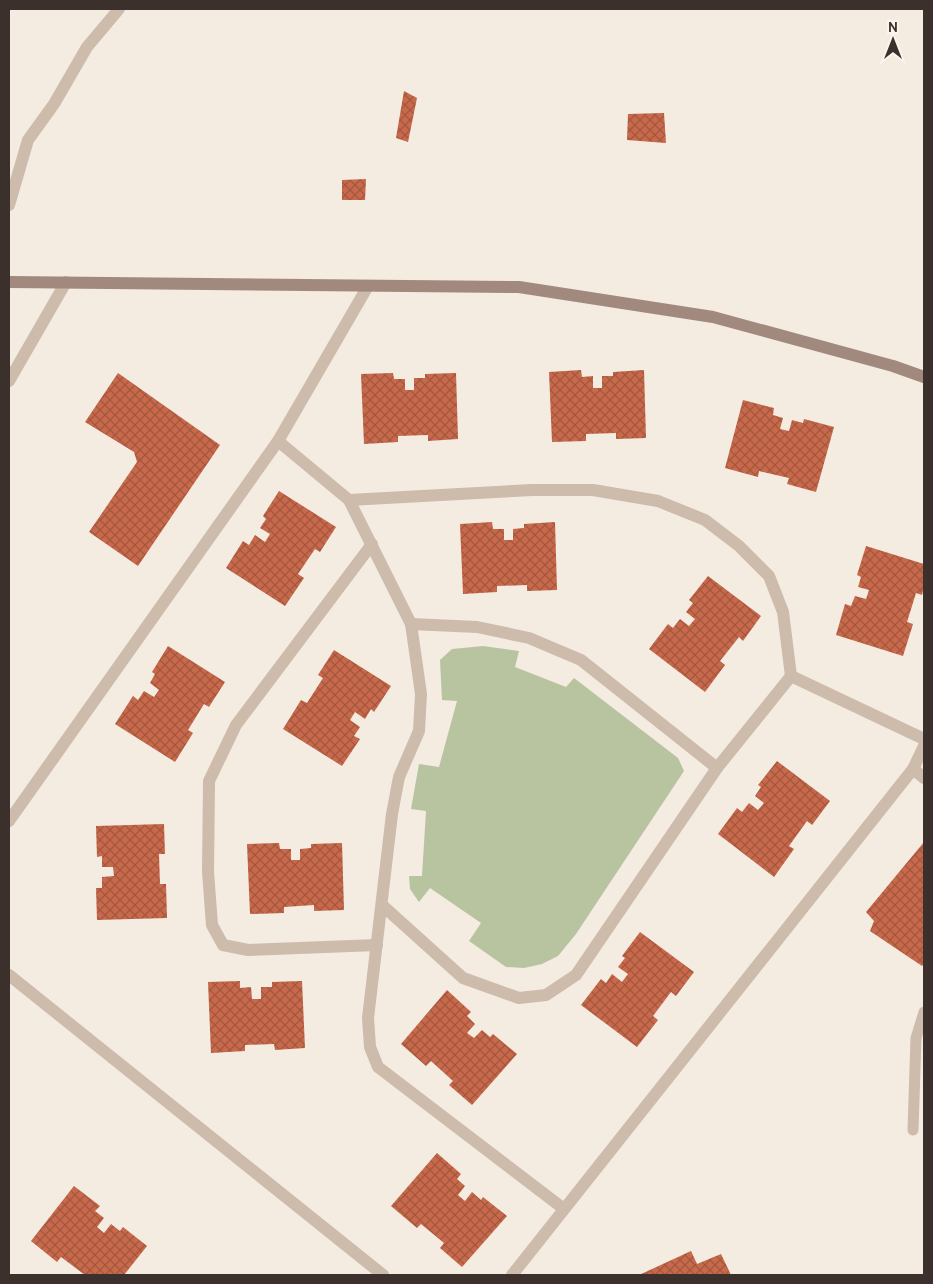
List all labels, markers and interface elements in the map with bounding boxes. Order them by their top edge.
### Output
north arrow [868,15,918,65]
text: N [888,18,898,36]

